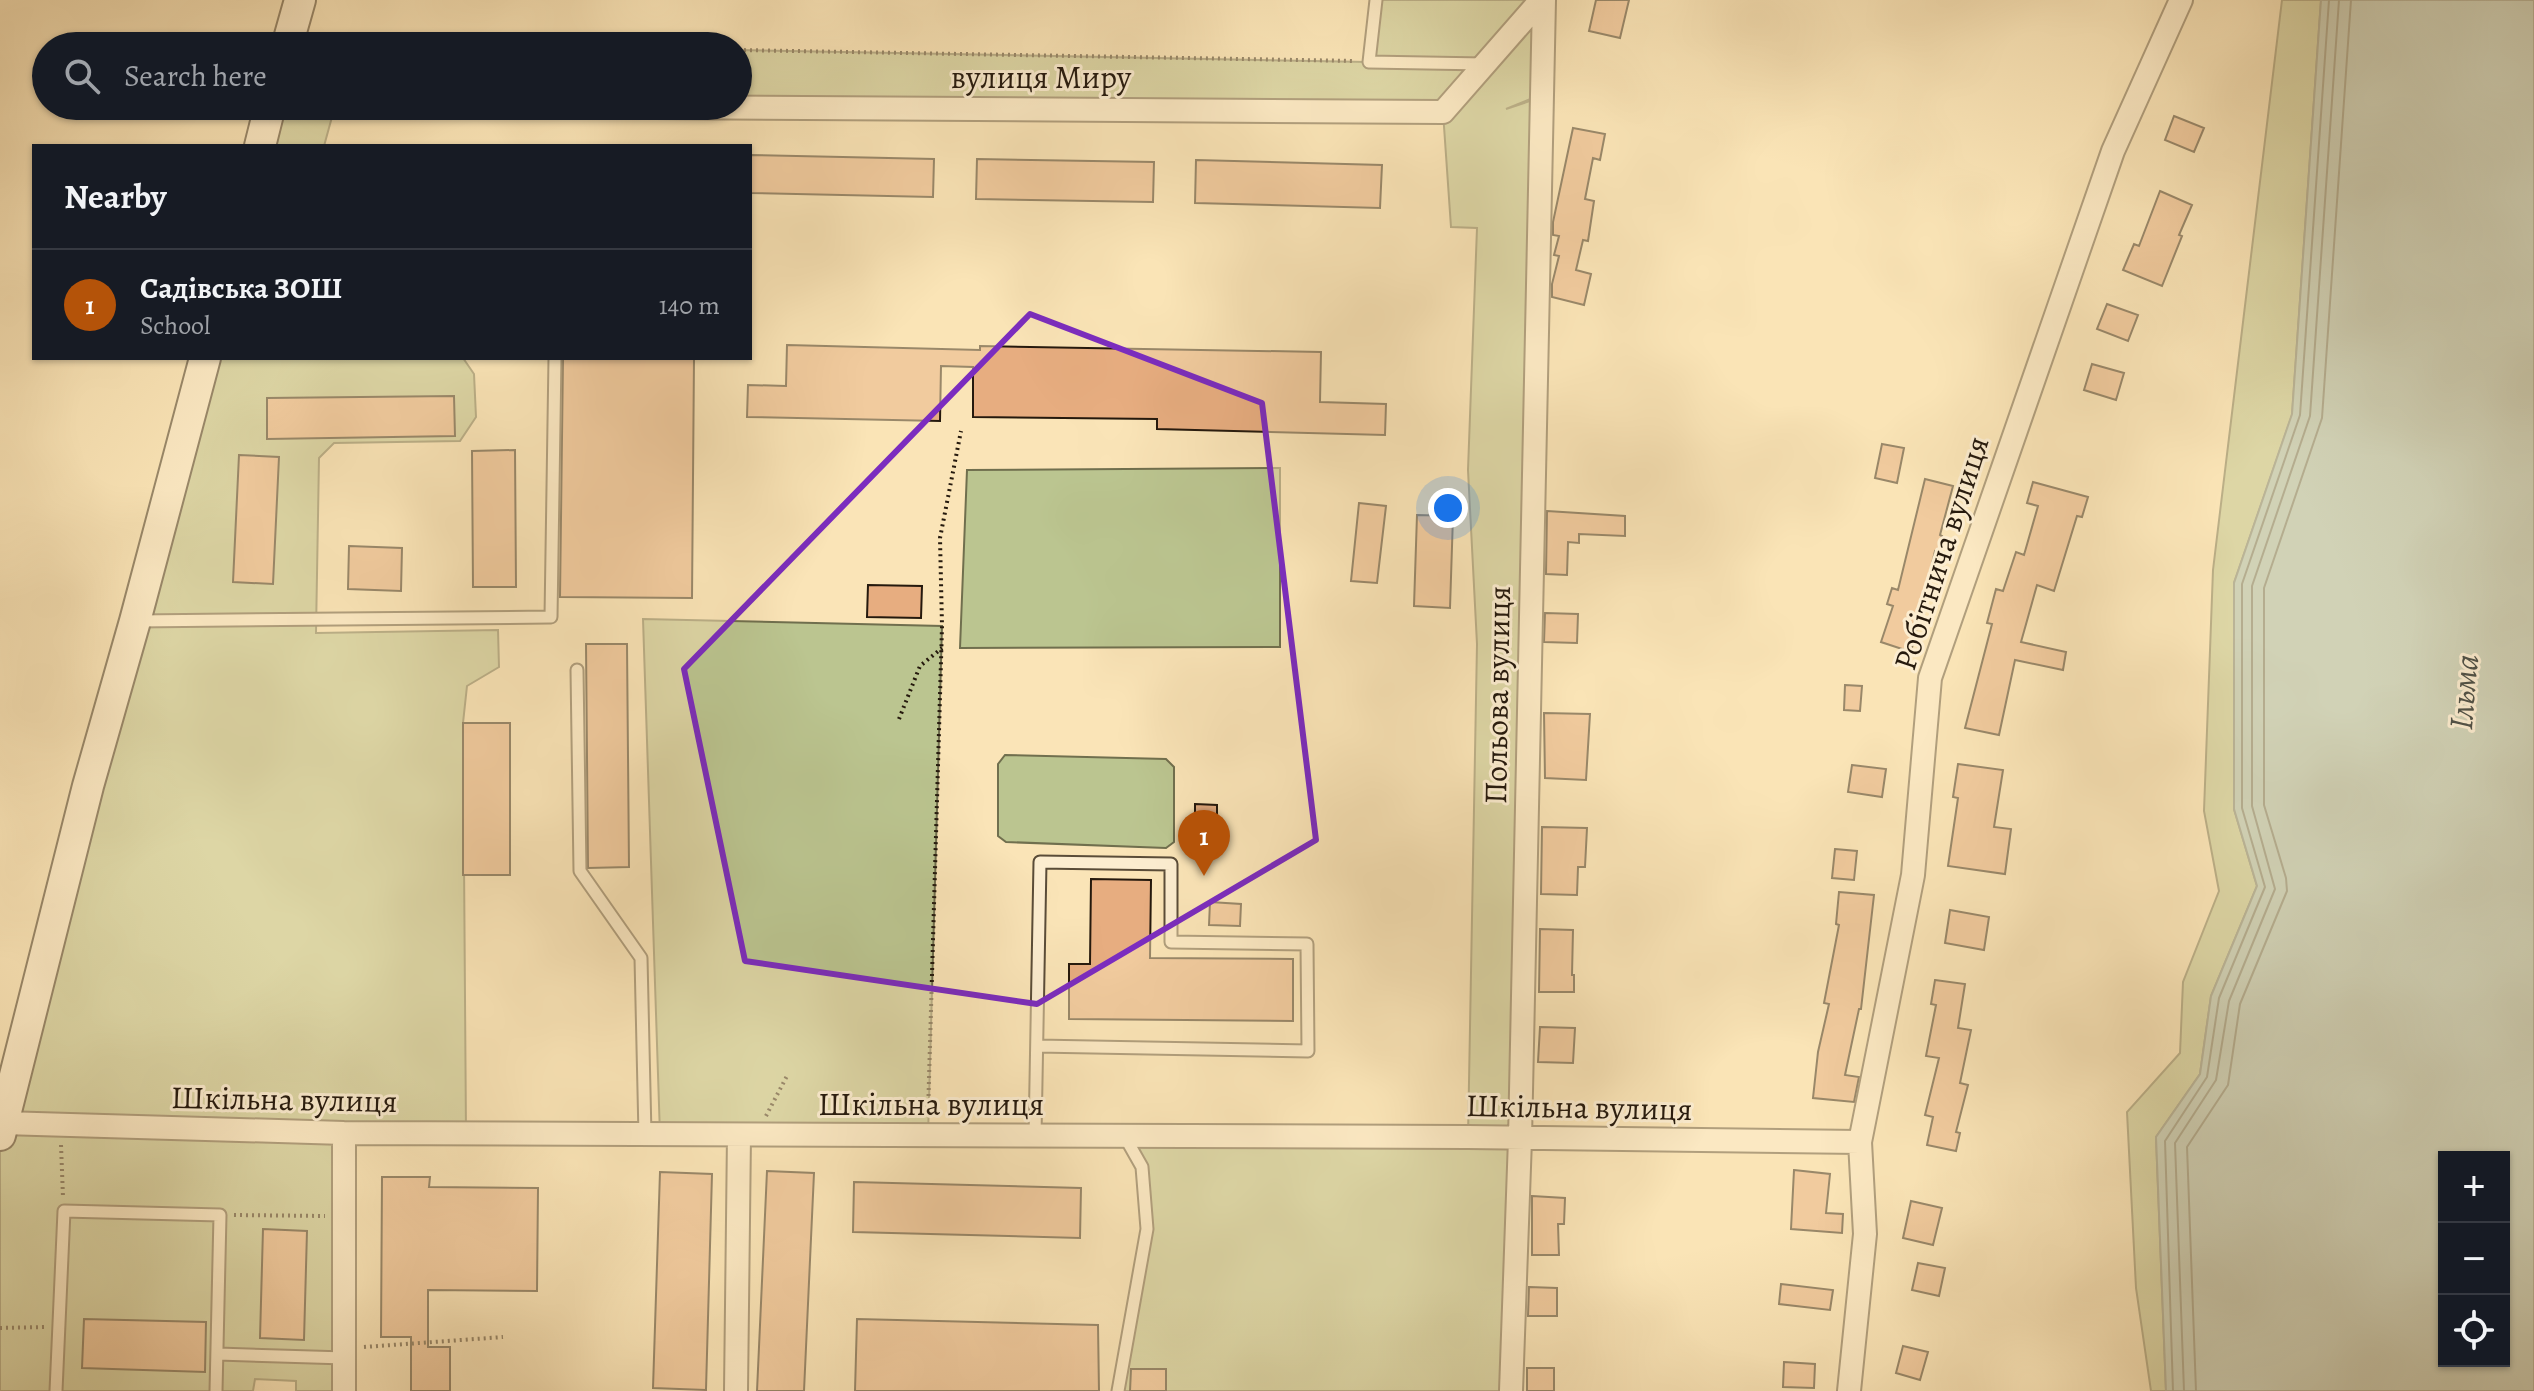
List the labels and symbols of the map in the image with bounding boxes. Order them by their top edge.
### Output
street label: вулиця Миру [951,55,1132,99]
street label: Робітнича вулиця [1882,430,2000,676]
your location [1428,488,1468,528]
street label: Польова вулиця [1473,586,1521,804]
water label: Ільма [2437,652,2490,732]
pin: 1 [1178,810,1230,876]
street label: Шкільна вулиця [170,1075,398,1123]
street label: Шкільна вулиця [818,1082,1044,1126]
street label: Шкільна вулиця [1465,1083,1693,1131]

